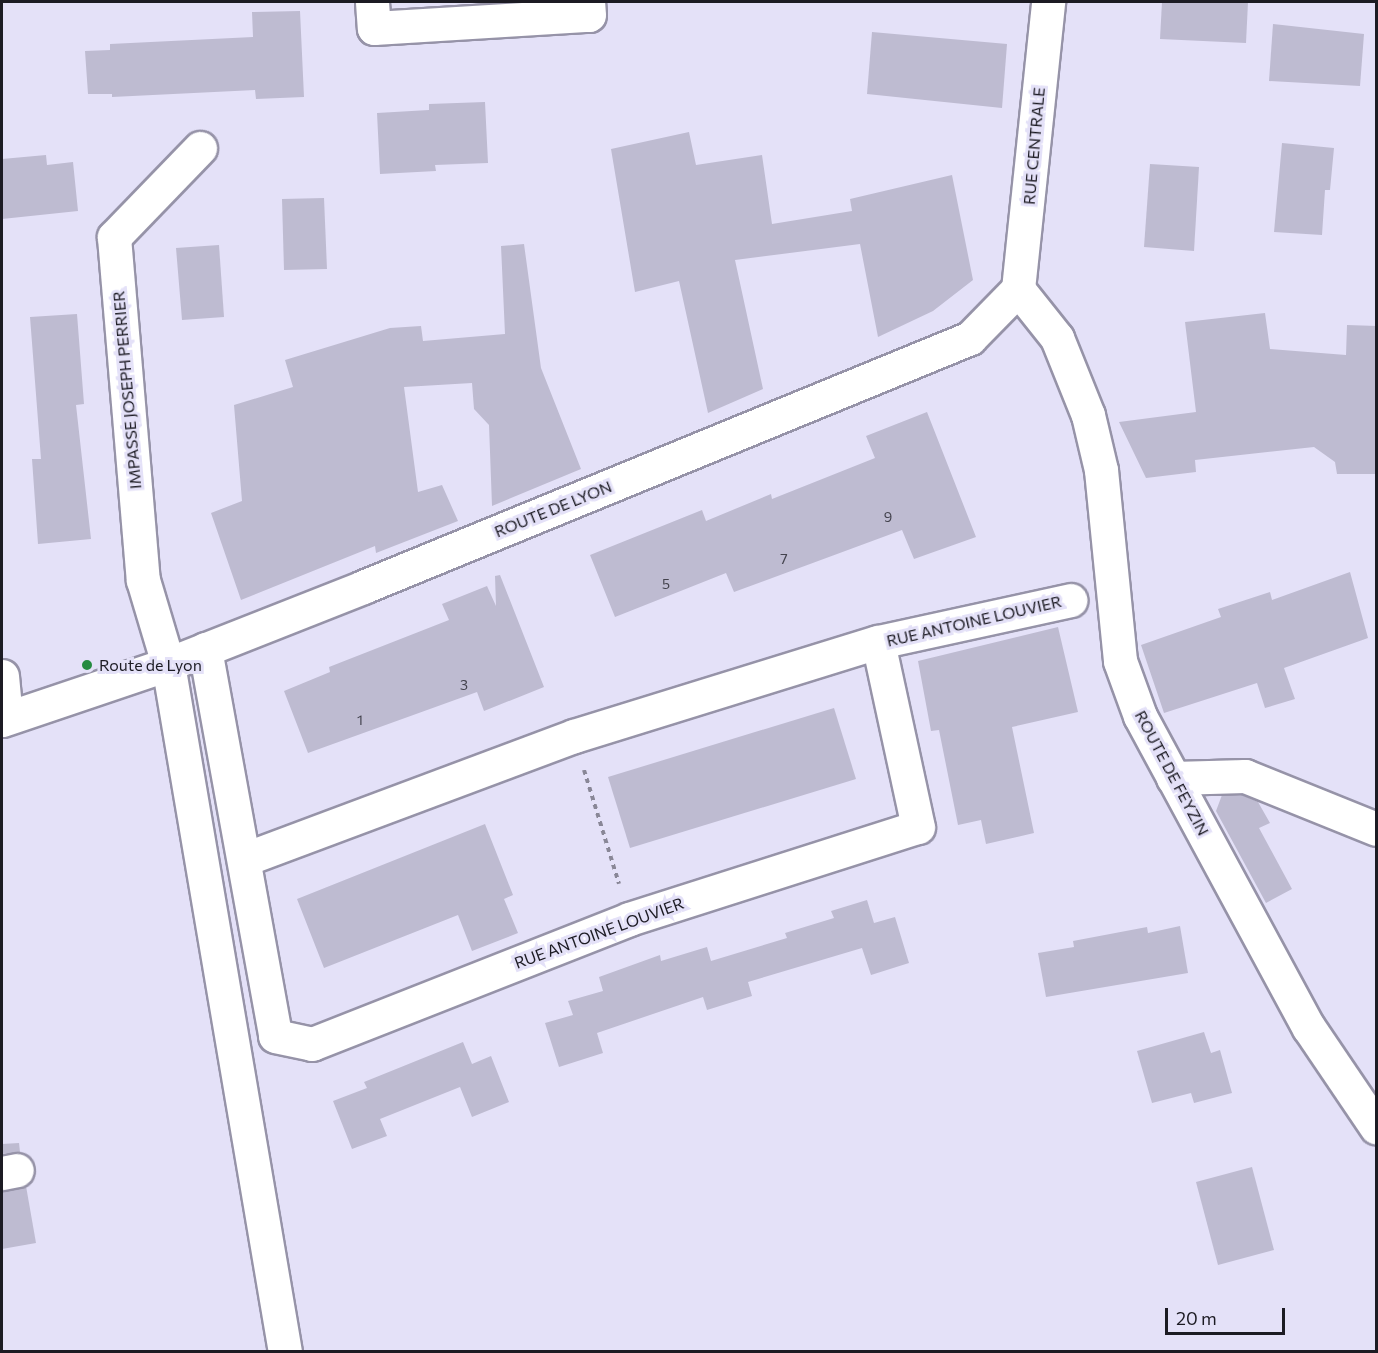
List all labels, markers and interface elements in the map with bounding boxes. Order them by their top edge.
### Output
street label: RUE CENTRALE [1019,86,1049,206]
street label: IMPASSE JOSEPH PERRIER [109,290,145,490]
street label: ROUTE DE LYON [492,477,614,541]
house number: 9 [884,509,892,525]
house number: 7 [780,551,788,567]
house number: 5 [662,576,670,592]
street label: RUE ANTOINE LOUVIER [885,592,1063,650]
place label: Route de Lyon [99,655,202,675]
marker: Route de Lyon [80,658,94,672]
house number: 3 [460,677,468,693]
street label: ROUTE DE FEYZIN [1131,707,1213,839]
house number: 1 [357,712,363,728]
street label: RUE ANTOINE LOUVIER [512,893,686,973]
scale bar [1168,1296,1288,1334]
text: 20 m [1176,1307,1217,1329]

